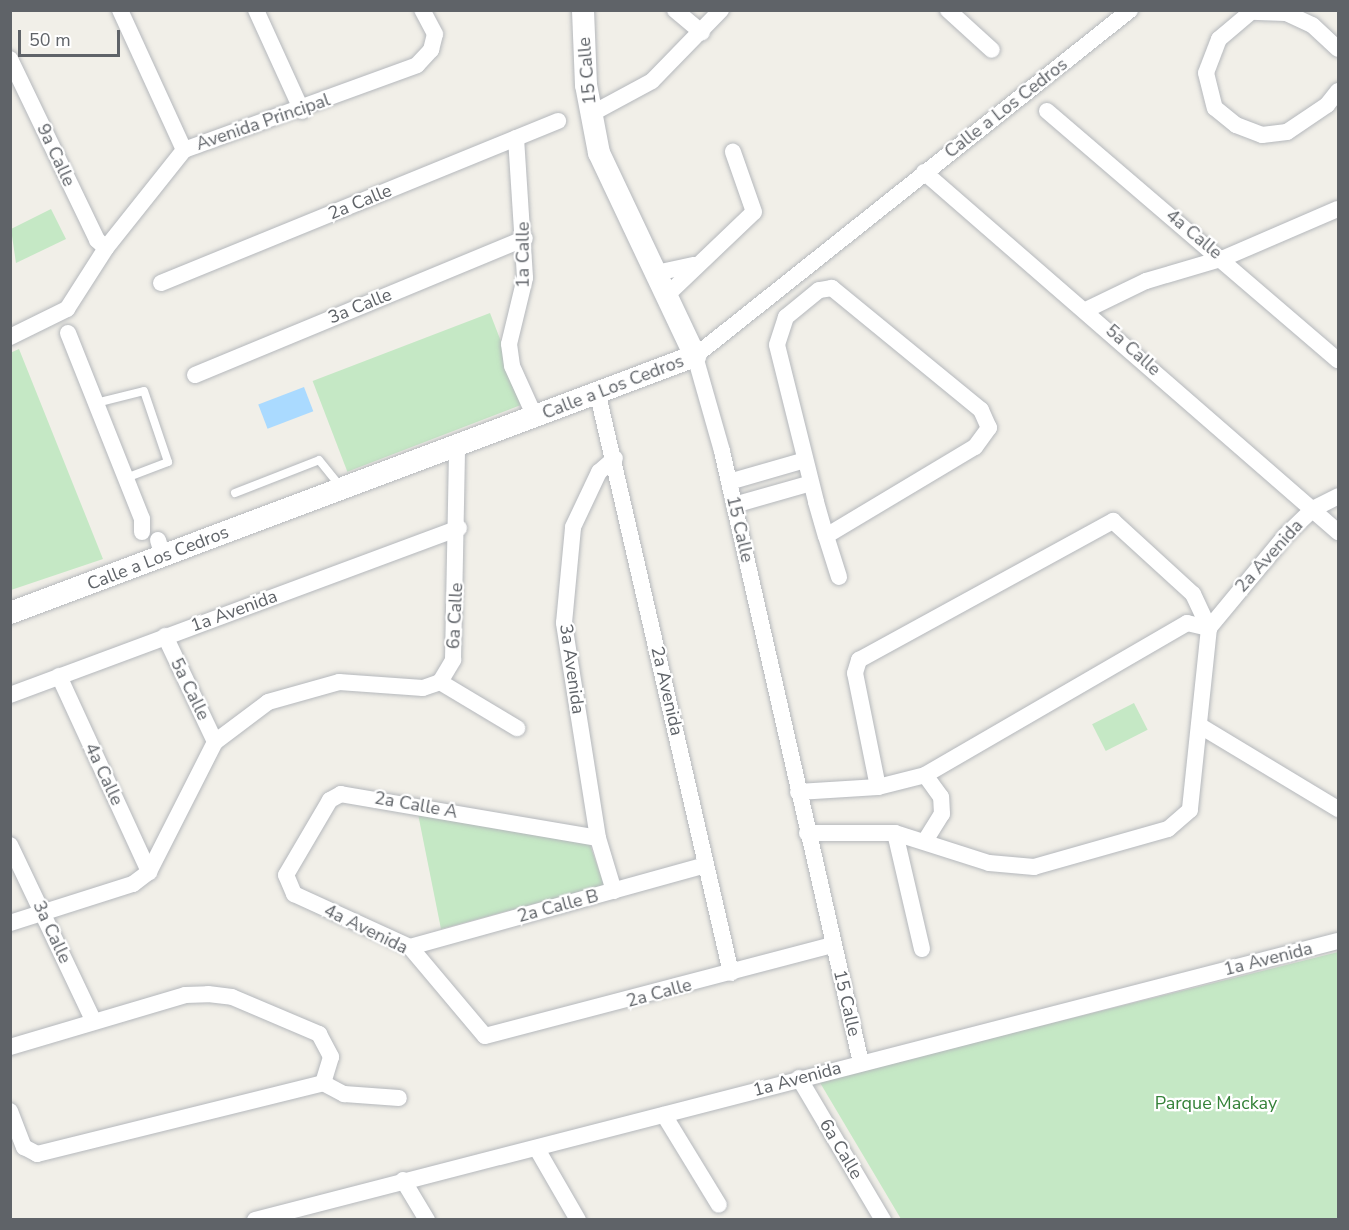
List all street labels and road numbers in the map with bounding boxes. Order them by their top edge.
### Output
street label: 15 Calle [573,36,601,106]
street label: Calle a Los Cedros [940,53,1072,163]
street label: Avenida Principal [193,89,333,155]
street label: 9a Calle [32,120,80,190]
street label: 2a Calle [325,180,395,224]
street label: 4a Calle [1162,204,1226,264]
street label: 1a Calle [512,222,534,288]
street label: 3a Calle [325,284,395,328]
street label: 5a Calle [1101,320,1165,380]
street label: Calle a Los Cedros [539,350,687,424]
street label: 15 Calle [722,494,758,564]
street label: 2a Avenida [1231,515,1307,597]
street label: Calle a Los Cedros [84,521,232,595]
street label: 6a Calle [442,582,468,650]
street label: 1a Avenida [188,585,280,637]
street label: 3a Avenida [555,623,589,715]
street label: 2a Avenida [646,644,688,738]
street label: 5a Calle [166,654,214,724]
street label: 4a Calle [80,739,128,809]
street label: 2a Calle A [373,787,459,823]
street label: 2a Calle B [515,885,601,927]
street label: 3a Calle [28,897,76,967]
street label: 4a Avenida [320,899,412,959]
street label: 1a Avenida [1221,938,1315,980]
street label: 15 Calle [829,968,865,1038]
street label: 2a Calle [624,974,694,1012]
street label: 1a Avenida [750,1057,844,1101]
street label: 6a Calle [815,1115,867,1183]

